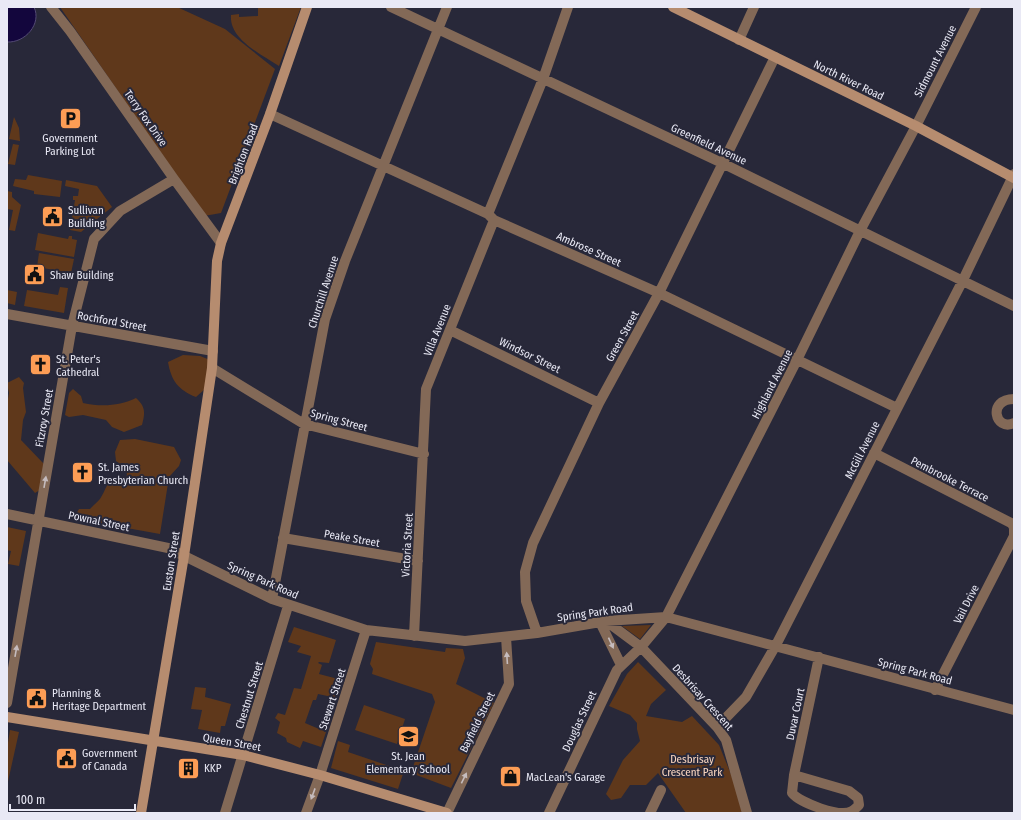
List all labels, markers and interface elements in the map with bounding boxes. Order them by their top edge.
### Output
street label: Sidmount Avenue [912,23,959,99]
street label: North River Road [812,58,886,103]
street label: Terry Fox Drive [121,88,170,149]
parking icon: Government Parking Lot [57,105,83,131]
street label: Greenfield Avenue [669,121,749,168]
street label: Brighton Road [226,122,261,186]
place label: Government Parking Lot [42,132,98,158]
public building icon: Sullivan Building [40,203,66,229]
place label: Sullivan Building [68,204,106,230]
street label: Ambrose Street [555,229,623,270]
street label: Churchill Avenue [306,254,341,330]
public building icon: Shaw Building [21,262,47,288]
place label: Shaw Building [50,269,114,282]
street label: Villa Avenue [421,302,454,358]
street label: Green Street [603,308,642,364]
street label: Rochford Street [76,309,148,334]
street label: Windsor Street [497,335,563,376]
street label: Highland Avenue [749,347,795,421]
church icon: St. Peter's Cathedral [28,352,54,378]
place label: St. Peter's Cathedral [56,353,101,379]
street label: Fitzroy Street [33,388,56,448]
street label: Spring Street [309,407,369,434]
street label: McGill Avenue [842,419,883,481]
street label: Pembrooke Terrace [909,454,991,505]
church icon: St. James Presbyterian Church [70,460,96,486]
place label: St. James Presbyterian Church [98,461,188,487]
one-way arrow [42,476,48,488]
street label: Pownal Street [67,509,131,534]
street label: Victoria Street [399,512,416,577]
street label: Peake Street [323,527,381,550]
street label: Euston Street [160,530,183,592]
street label: Spring Park Road [225,559,300,602]
street label: Vail Drive [951,583,982,626]
street label: Spring Park Road [556,601,634,624]
one-way arrow [608,638,614,649]
one-way arrow [13,645,19,657]
one-way arrow [504,652,511,664]
street label: Spring Park Road [876,655,953,688]
street label: Chestnut Street [233,659,266,730]
street label: Desbrisay Crescent [669,662,736,733]
street label: Stewart Street [316,666,349,732]
public building icon: Planning & Heritage Department [24,686,50,712]
street label: Duvar Court [784,686,807,741]
place label: Planning & Heritage Department [52,687,147,713]
street label: Douglas Street [560,688,599,754]
street label: Bayfield Street [457,689,498,755]
school or university icon: St. Jean Elementary School [395,723,421,749]
street label: Queen Street [202,731,262,754]
public building icon: Government of Canada [54,746,80,772]
place label: Government of Canada [82,747,138,773]
place label: St. Jean Elementary School [366,750,450,776]
park label: Desbrisay Crescent Park [662,753,723,779]
building icon: KKP [176,755,202,781]
place label: KKP [204,762,222,775]
shop icon: MacLean's Garage [497,764,523,790]
place label: MacLean's Garage [526,771,605,784]
one-way arrow [461,772,467,784]
scale bar [10,786,135,812]
one-way arrow [310,788,316,800]
text: 100 m [16,793,45,807]

